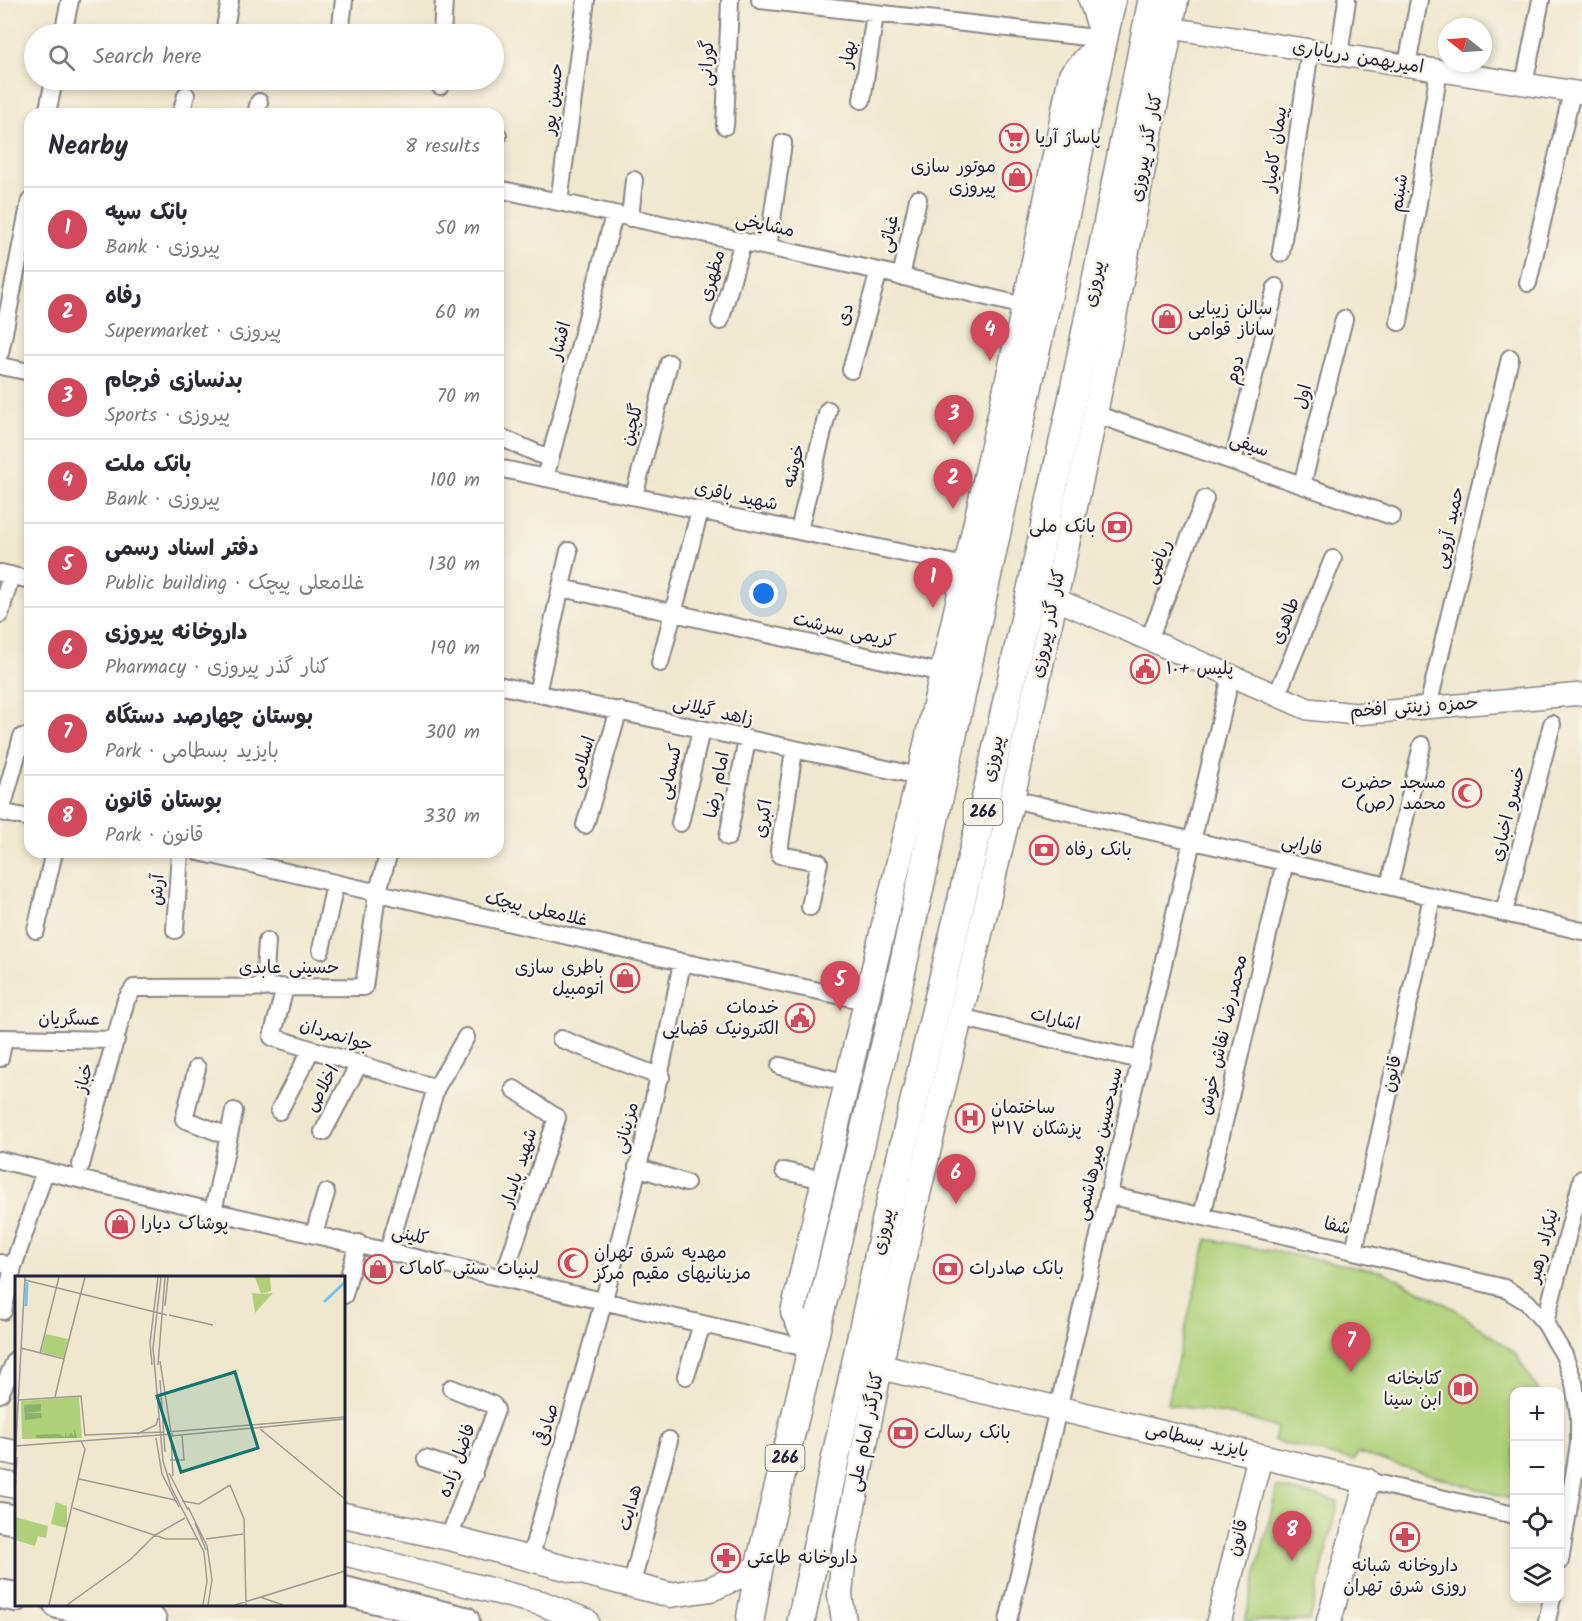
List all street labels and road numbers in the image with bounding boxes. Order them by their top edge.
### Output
street label: امیربهمن دریاباری [1290,33,1426,83]
street label: بهار [832,38,865,72]
street label: گورانی [693,39,723,87]
street label: حسین پور [535,62,573,138]
street label: کنار گذر پیروزی [1122,91,1172,205]
street label: پیمان کامیار [1255,104,1296,196]
street label: شبنم [1383,172,1417,214]
street label: مشایخی [733,206,797,246]
street label: غیاثی [872,213,908,255]
street label: مظهری [692,247,734,305]
street label: پیروزی [1076,258,1114,310]
street label: دی [829,300,863,330]
street label: افشار [541,319,580,365]
street label: دوم [1218,352,1254,388]
street label: اول [1287,381,1321,413]
street label: گلچین [613,400,653,449]
street label: سیفی [1226,426,1272,466]
street label: خوشه [776,441,814,491]
street label: شهید باقری [692,474,780,520]
street label: حمید آرویی [1426,484,1474,572]
street label: ریاضی [1137,535,1181,589]
street label: کنار گذر پیروزی [1023,567,1075,681]
street label: طاهری [1263,593,1309,649]
street label: کریمی سرشت [790,605,899,657]
street label: زاهد گیلانی [670,689,756,735]
street label: حمزه زینتی افخم [1349,689,1479,727]
street label: اسلامی [561,733,605,791]
street label: پیروزی [975,733,1013,785]
street label: کسمایی [651,741,692,803]
street label: امام رضا [697,749,739,821]
street label: خسرو اخباری [1483,763,1535,865]
street label: اکبری [746,797,782,841]
road number: 266 [964,799,1002,825]
street label: فارابی [1279,827,1325,865]
street label: آرش [142,872,174,907]
street label: غلامعلی پیچک [482,884,590,936]
street label: محمدرضا نقاش خوش [1191,952,1257,1118]
street label: حسینی عابدی [239,954,339,983]
street label: اشارات [1027,1000,1083,1040]
street label: عسگریان [38,1005,100,1035]
street label: جوانمردان [296,1011,376,1061]
street label: قانون [1375,1053,1411,1095]
street label: خباز [67,1060,103,1098]
street label: اخلاص [298,1060,348,1118]
street label: سیدحسین میرهاشمی [1068,1064,1132,1224]
street label: مزینانی [606,1099,648,1157]
street label: شهید پایدار [493,1125,546,1213]
street label: پیروزی [865,1206,903,1258]
street label: نیکزاد رهبر [1520,1206,1568,1288]
street label: شفا [1321,1210,1353,1244]
street label: کلینی [389,1217,432,1255]
street label: کنارگذر امام علی [841,1369,893,1494]
street label: صادقی [528,1400,568,1450]
street label: بایزید بسطامی [1143,1415,1251,1467]
street label: فاضل زاده [431,1420,485,1502]
road number: 266 [766,1445,804,1471]
street label: هدایت [611,1481,651,1535]
street label: قانون [1220,1516,1258,1560]

